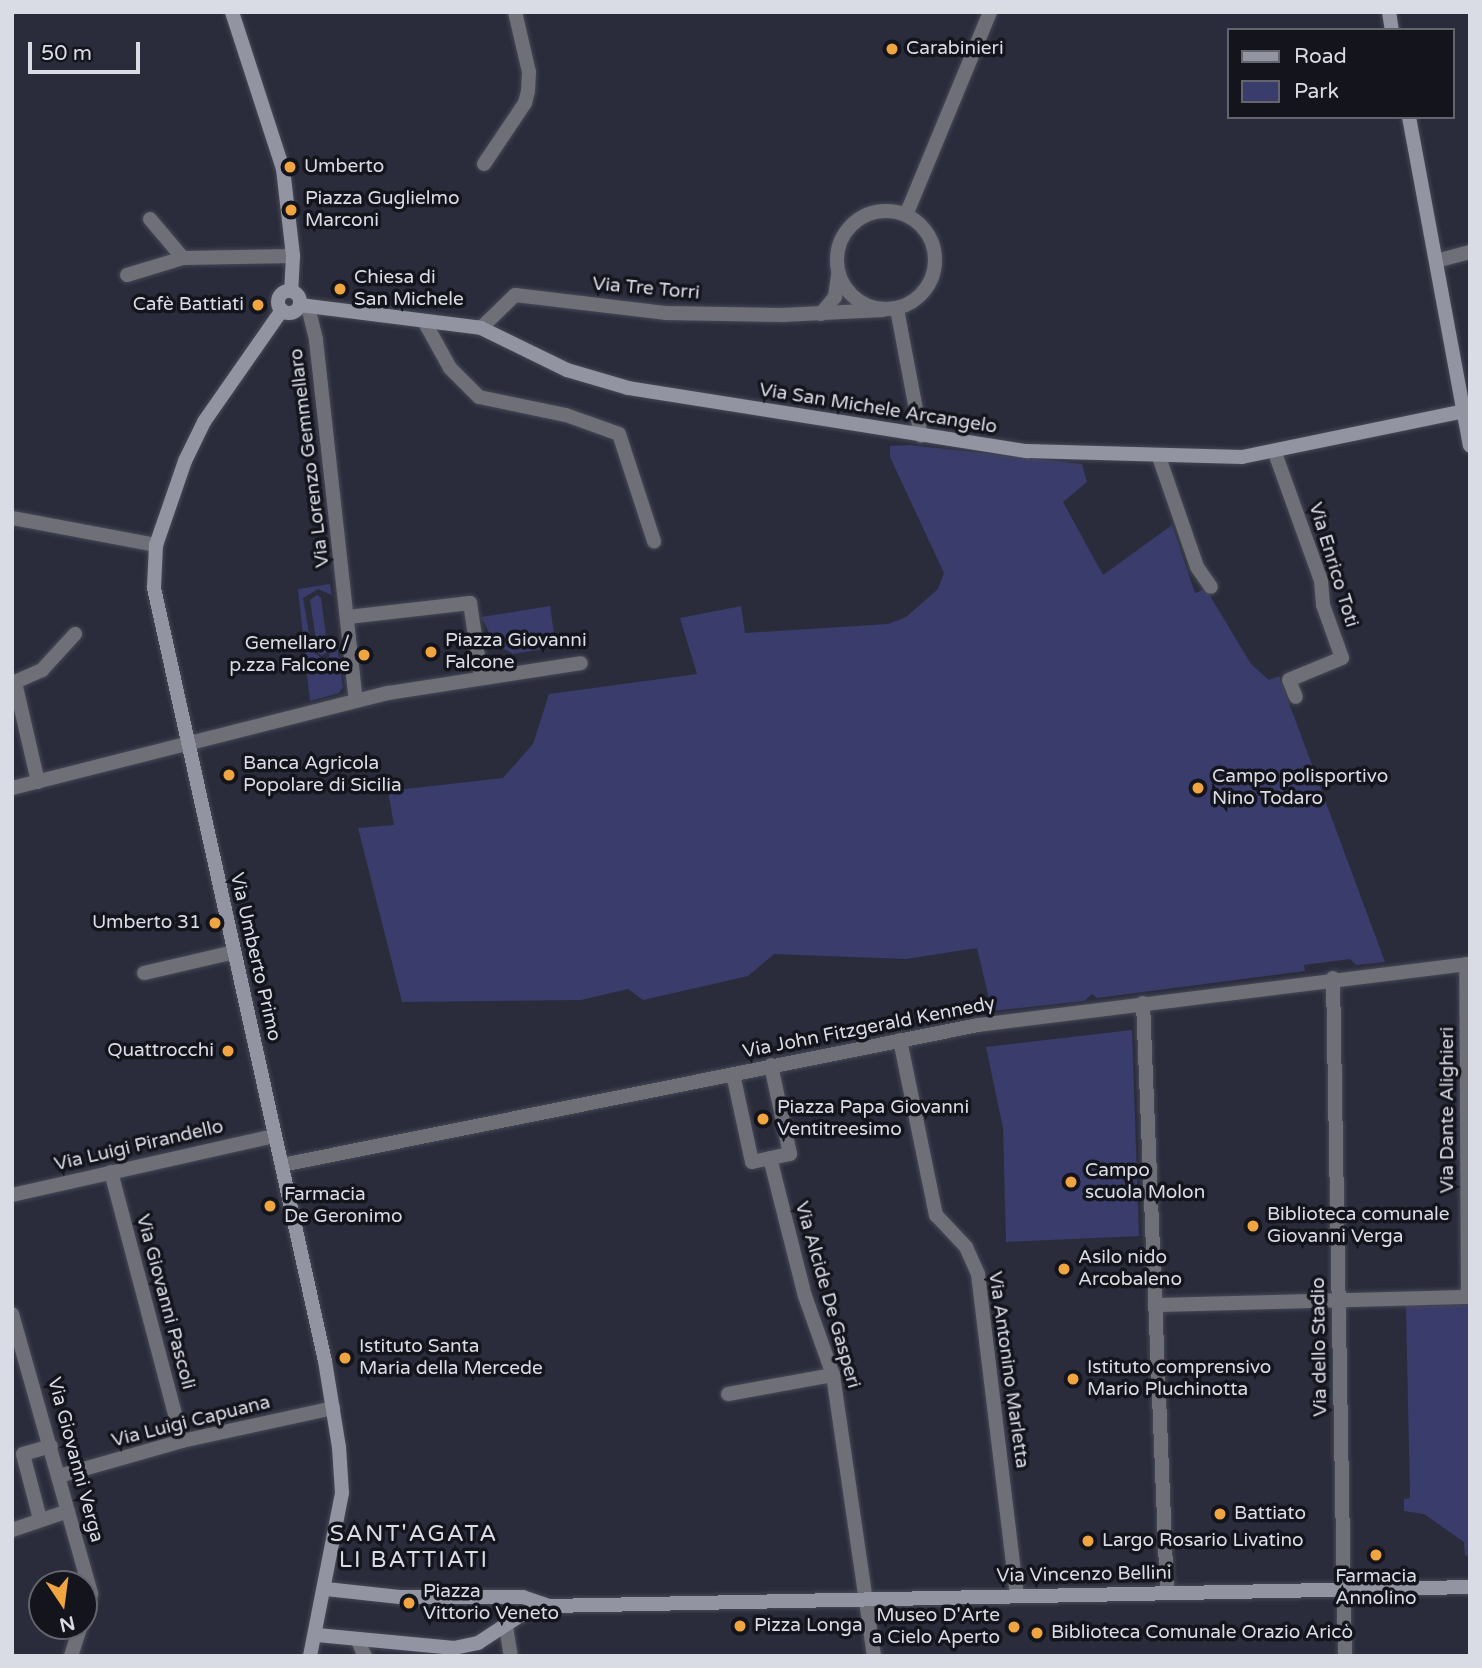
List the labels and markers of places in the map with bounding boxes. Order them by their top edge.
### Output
place label: Carabinieri [906,38,1004,60]
marker: Carabinieri [884,41,900,57]
place label: Umberto [304,156,384,178]
marker: Umberto [282,159,298,175]
place label: Piazza Guglielmo Marconi [305,188,459,232]
marker: Piazza Guglielmo Marconi [283,202,299,218]
place label: Chiesa di San Michele [354,267,464,311]
marker: Chiesa di San Michele [332,281,348,297]
place label: Cafè Battiati [133,294,244,316]
marker: Cafè Battiati [250,297,266,313]
place label: Piazza Giovanni Falcone [445,630,587,674]
place label: Gemellaro / p.zza Falcone [229,633,350,677]
marker: Piazza Giovanni Falcone [423,644,439,660]
marker: Gemellaro / p.zza Falcone [356,647,372,663]
place label: Banca Agricola Popolare di Sicilia [243,753,402,797]
place label: Campo polisportivo Nino Todaro [1212,766,1388,810]
marker: Banca Agricola Popolare di Sicilia [221,767,237,783]
marker: Campo polisportivo Nino Todaro [1190,780,1206,796]
place label: Umberto 31 [92,912,201,934]
marker: Umberto 31 [207,915,223,931]
place label: Quattrocchi [107,1040,214,1062]
marker: Quattrocchi [220,1043,236,1059]
place label: Piazza Papa Giovanni Ventitreesimo [777,1097,969,1141]
marker: Piazza Papa Giovanni Ventitreesimo [755,1111,771,1127]
place label: Campo scuola Molon [1085,1160,1205,1204]
marker: Campo scuola Molon [1063,1174,1079,1190]
place label: Farmacia De Geronimo [284,1184,403,1228]
marker: Farmacia De Geronimo [262,1198,278,1214]
place label: Biblioteca comunale Giovanni Verga [1267,1204,1450,1248]
marker: Biblioteca comunale Giovanni Verga [1245,1218,1261,1234]
place label: Asilo nido Arcobaleno [1078,1247,1182,1291]
marker: Asilo nido Arcobaleno [1056,1261,1072,1277]
place label: Istituto Santa Maria della Mercede [359,1336,543,1380]
marker: Istituto Santa Maria della Mercede [337,1350,353,1366]
place label: Istituto comprensivo Mario Pluchinotta [1087,1357,1271,1401]
marker: Istituto comprensivo Mario Pluchinotta [1065,1371,1081,1387]
place label: Battiato [1234,1503,1306,1525]
marker: Battiato [1212,1506,1228,1522]
place label: Largo Rosario Livatino [1102,1530,1304,1552]
marker: Largo Rosario Livatino [1080,1533,1096,1549]
marker: Farmacia Annolino [1368,1547,1384,1563]
place label: Farmacia Annolino [1335,1566,1417,1610]
place label: Piazza Vittorio Veneto [423,1581,559,1625]
marker: Piazza Vittorio Veneto [401,1595,417,1611]
place label: Museo D'Arte a Cielo Aperto [872,1605,1000,1649]
place label: Pizza Longa [754,1615,863,1637]
marker: Pizza Longa [732,1618,748,1634]
marker: Museo D'Arte a Cielo Aperto [1006,1619,1022,1635]
place label: Biblioteca Comunale Orazio Aricò [1051,1622,1353,1644]
marker: Biblioteca Comunale Orazio Aricò [1029,1625,1045,1641]

